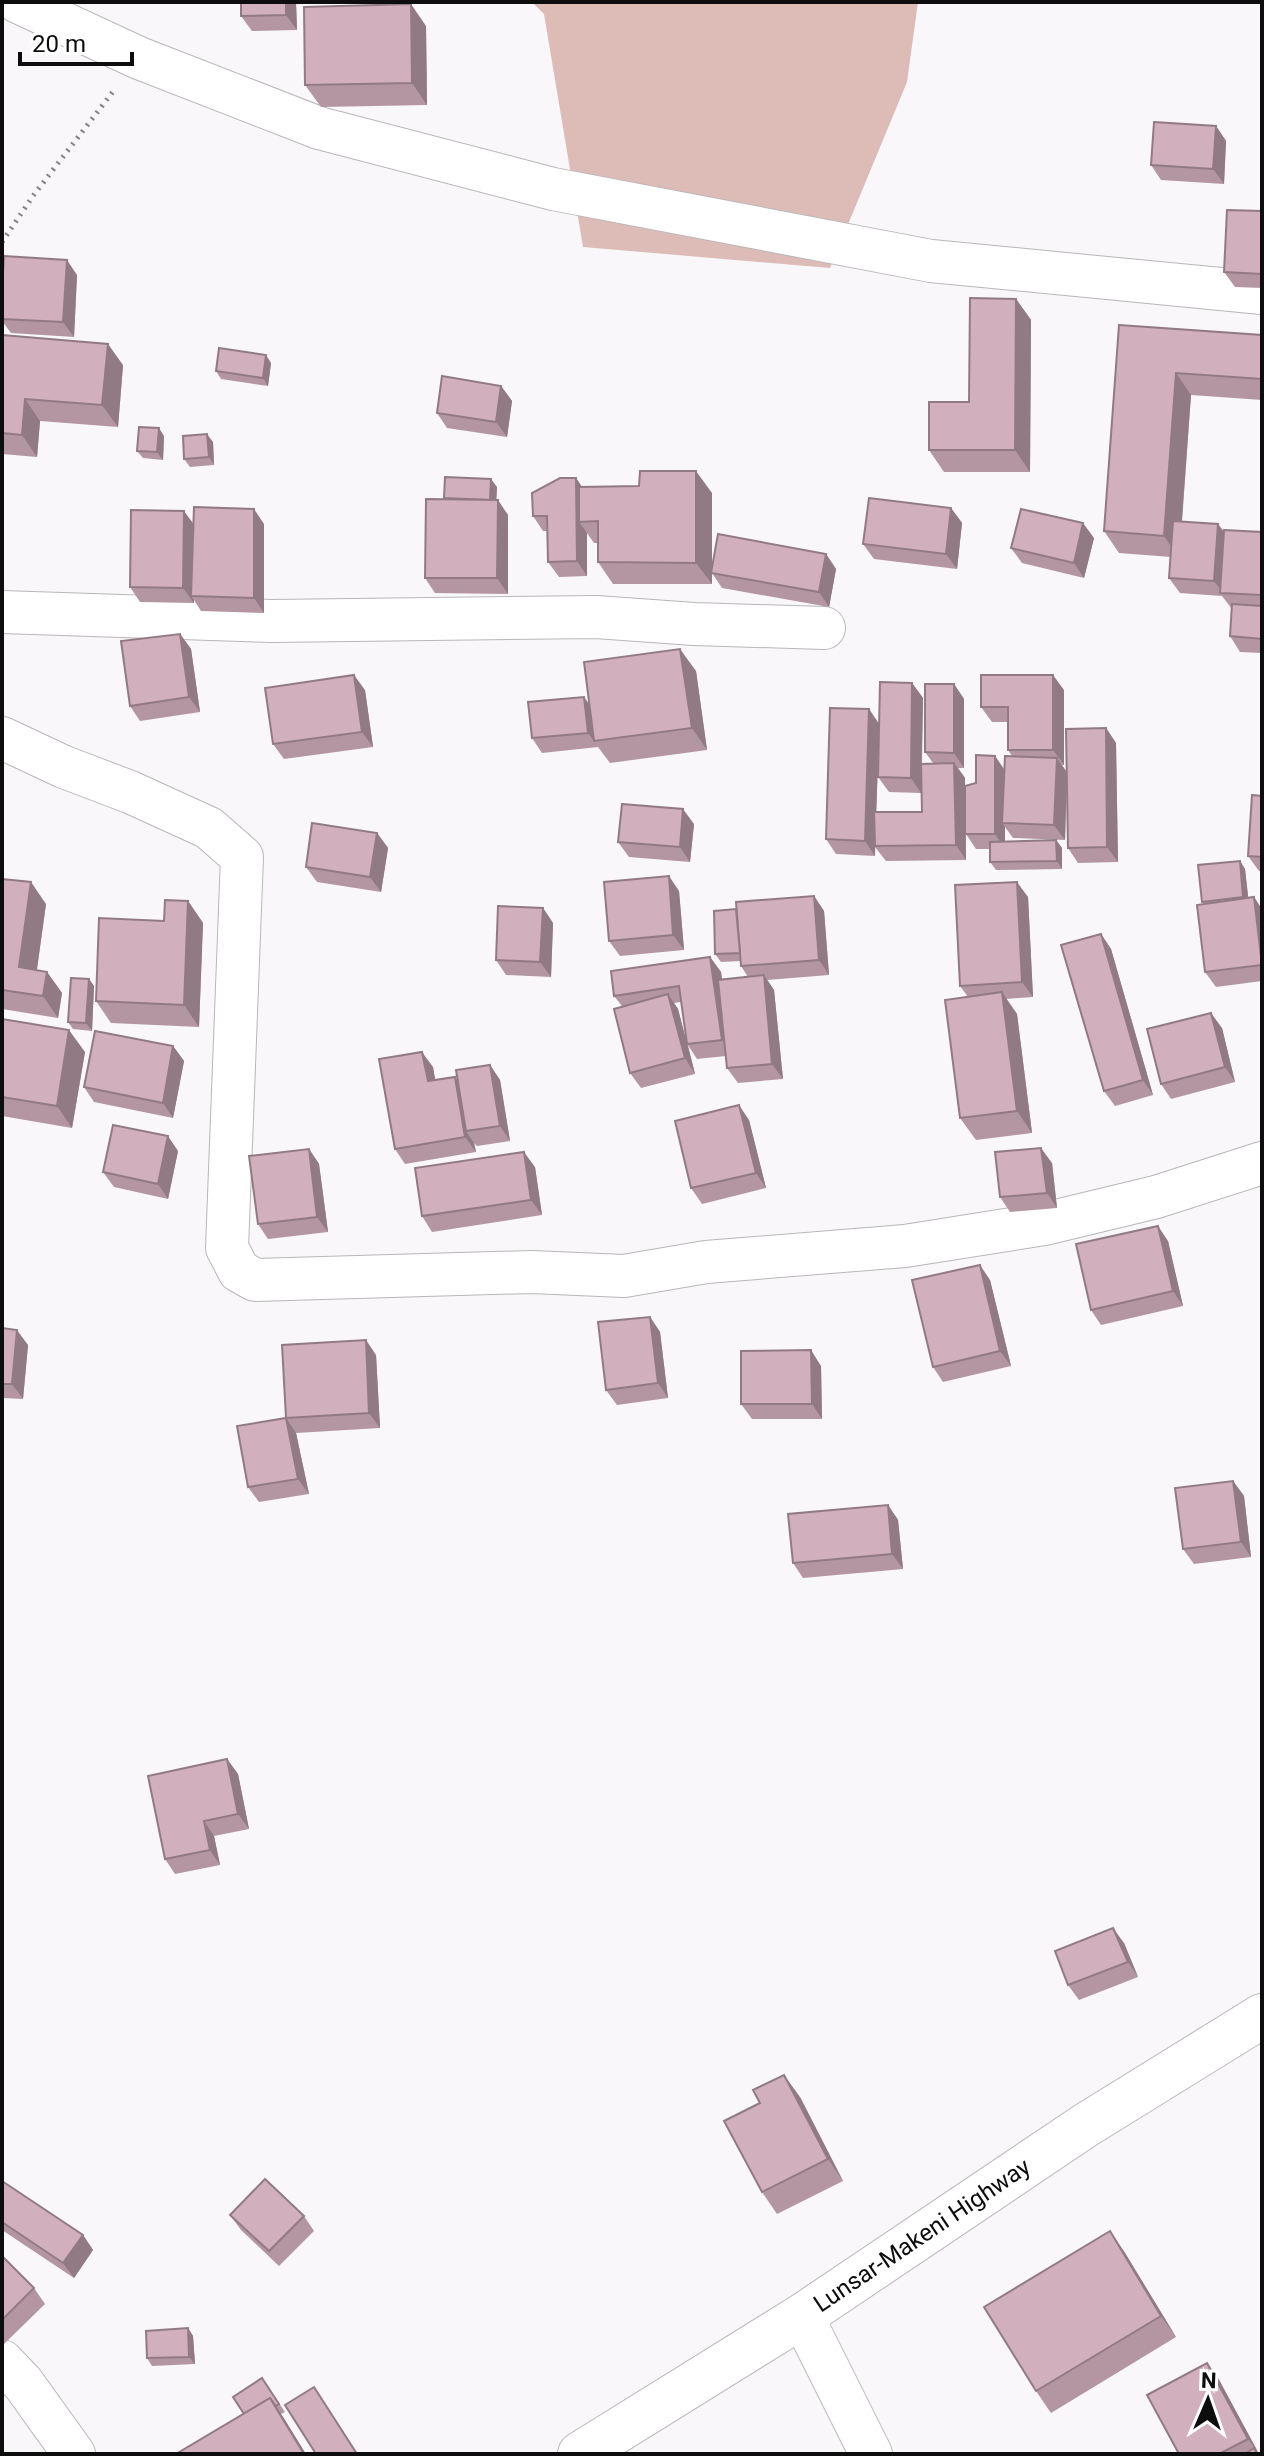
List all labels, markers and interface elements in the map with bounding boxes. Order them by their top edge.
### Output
scale bar [20,16,132,66]
text: 20 m [32,30,86,58]
street label: Lunsar-Makeni Highway [808,2152,1036,2318]
north arrow [1168,2360,1248,2440]
text: N [1200,2368,1217,2393]

